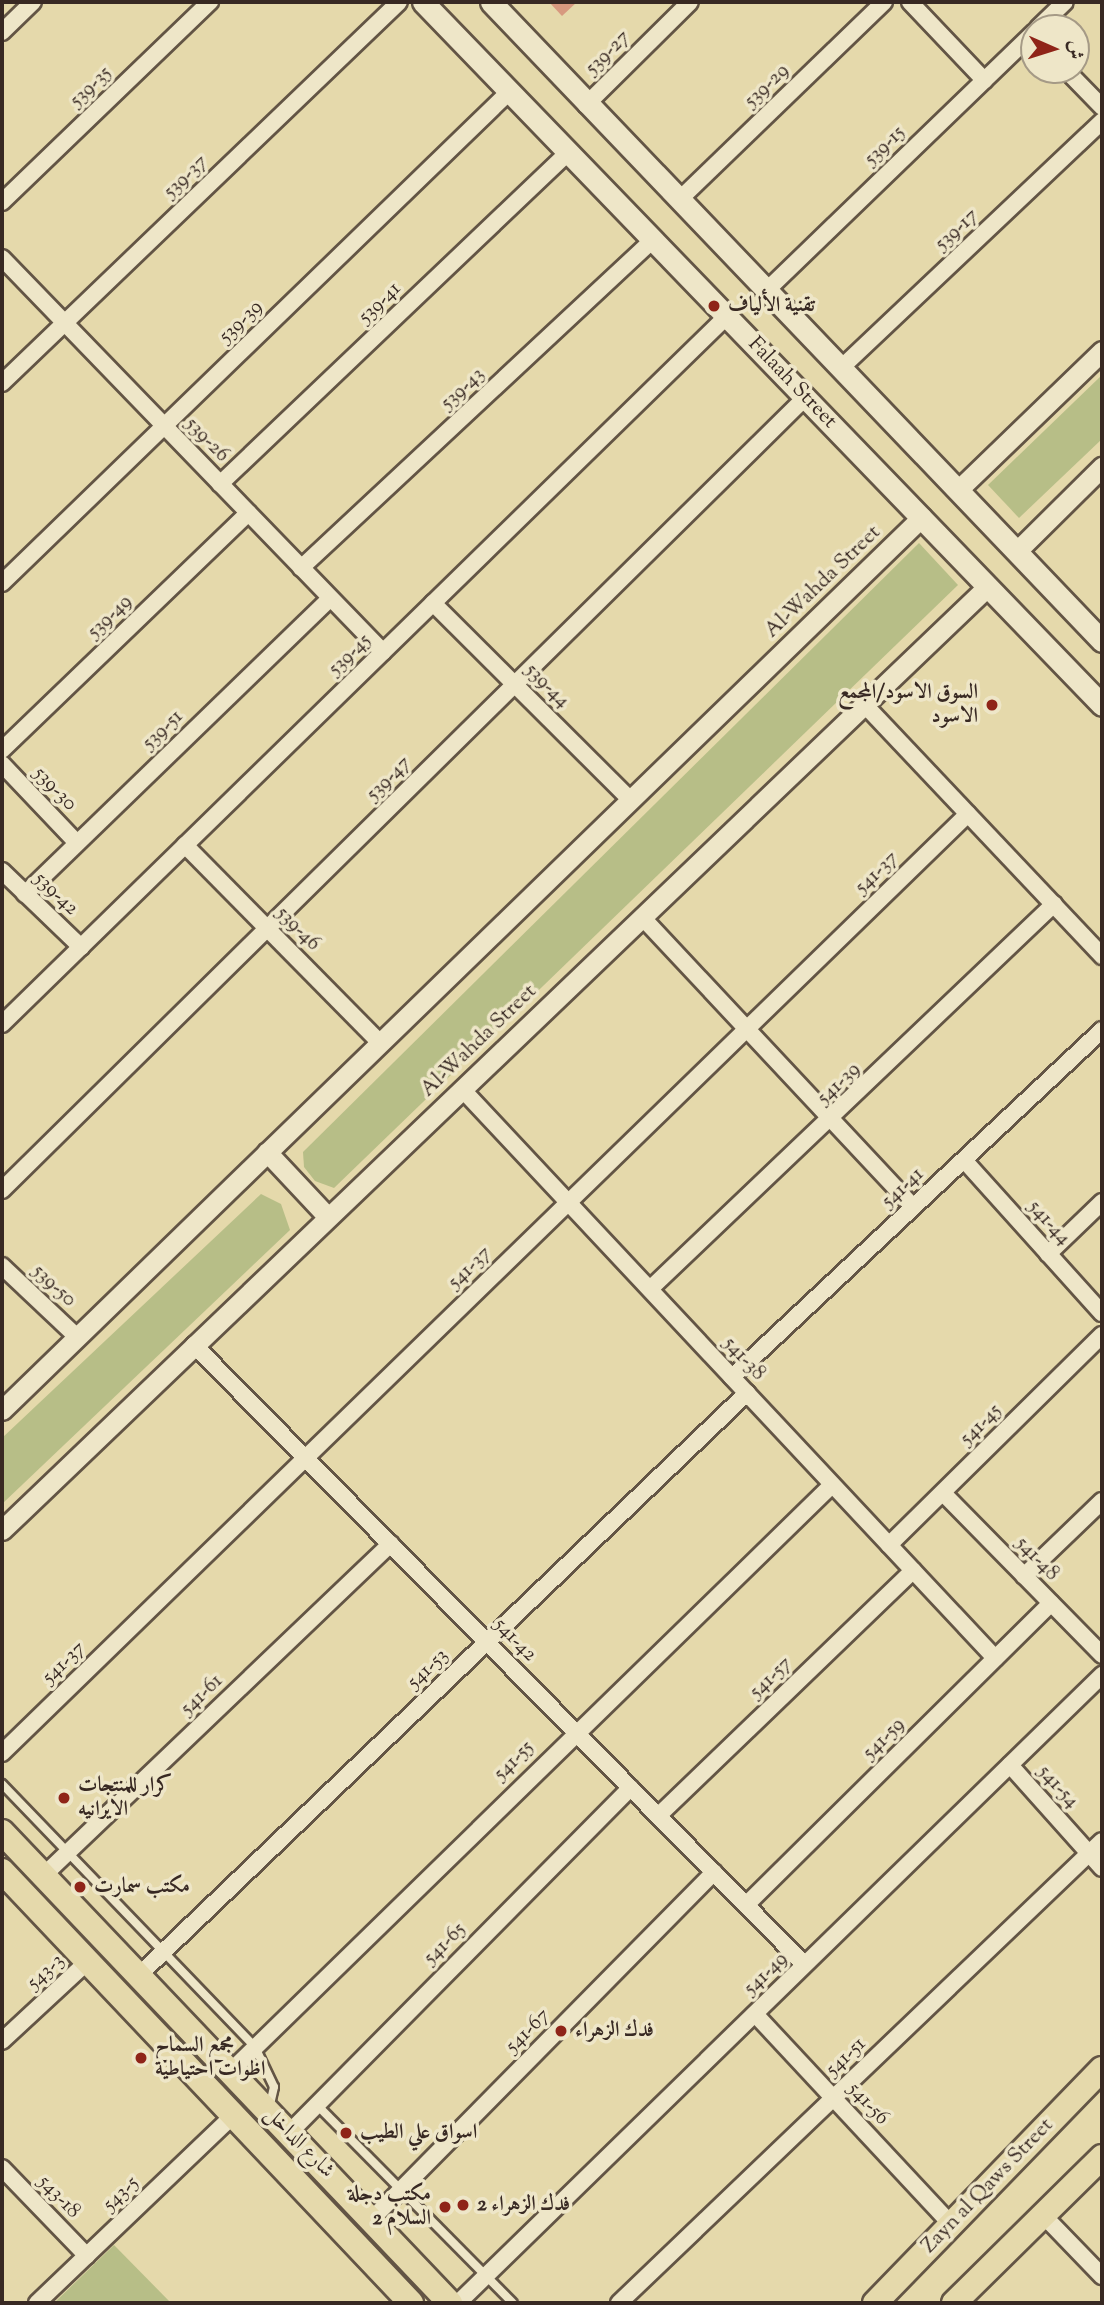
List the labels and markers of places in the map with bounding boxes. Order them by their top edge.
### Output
place label: تقنية الألياف [728,293,815,319]
marker: تقنية الألياف [706,298,722,314]
place label: السوق الاسود/المجمع الاسود [838,680,978,730]
marker: السوق الاسود/المجمع الاسود [984,697,1000,713]
place label: كرار للمنتجات الايرانيه [78,1773,172,1823]
marker: كرار للمنتجات الايرانيه [56,1790,72,1806]
place label: مكتب سمارت [94,1874,190,1900]
marker: مكتب سمارت [72,1879,88,1895]
place label: فدك الزهراء [575,2018,654,2044]
marker: فدك الزهراء [553,2023,569,2039]
place label: مجمع السماح اظوات احتياطية [155,2033,266,2083]
marker: مجمع السماح اظوات احتياطية [133,2050,149,2066]
place label: اسواق علي الطيب [360,2120,477,2146]
marker: اسواق علي الطيب [338,2125,354,2141]
place label: مكتب دجلة السلام 2 [348,2182,431,2232]
place label: فدك الزهراء 2 [477,2192,570,2218]
marker: فدك الزهراء 2 [455,2197,471,2213]
marker: مكتب دجلة السلام 2 [437,2199,453,2215]

